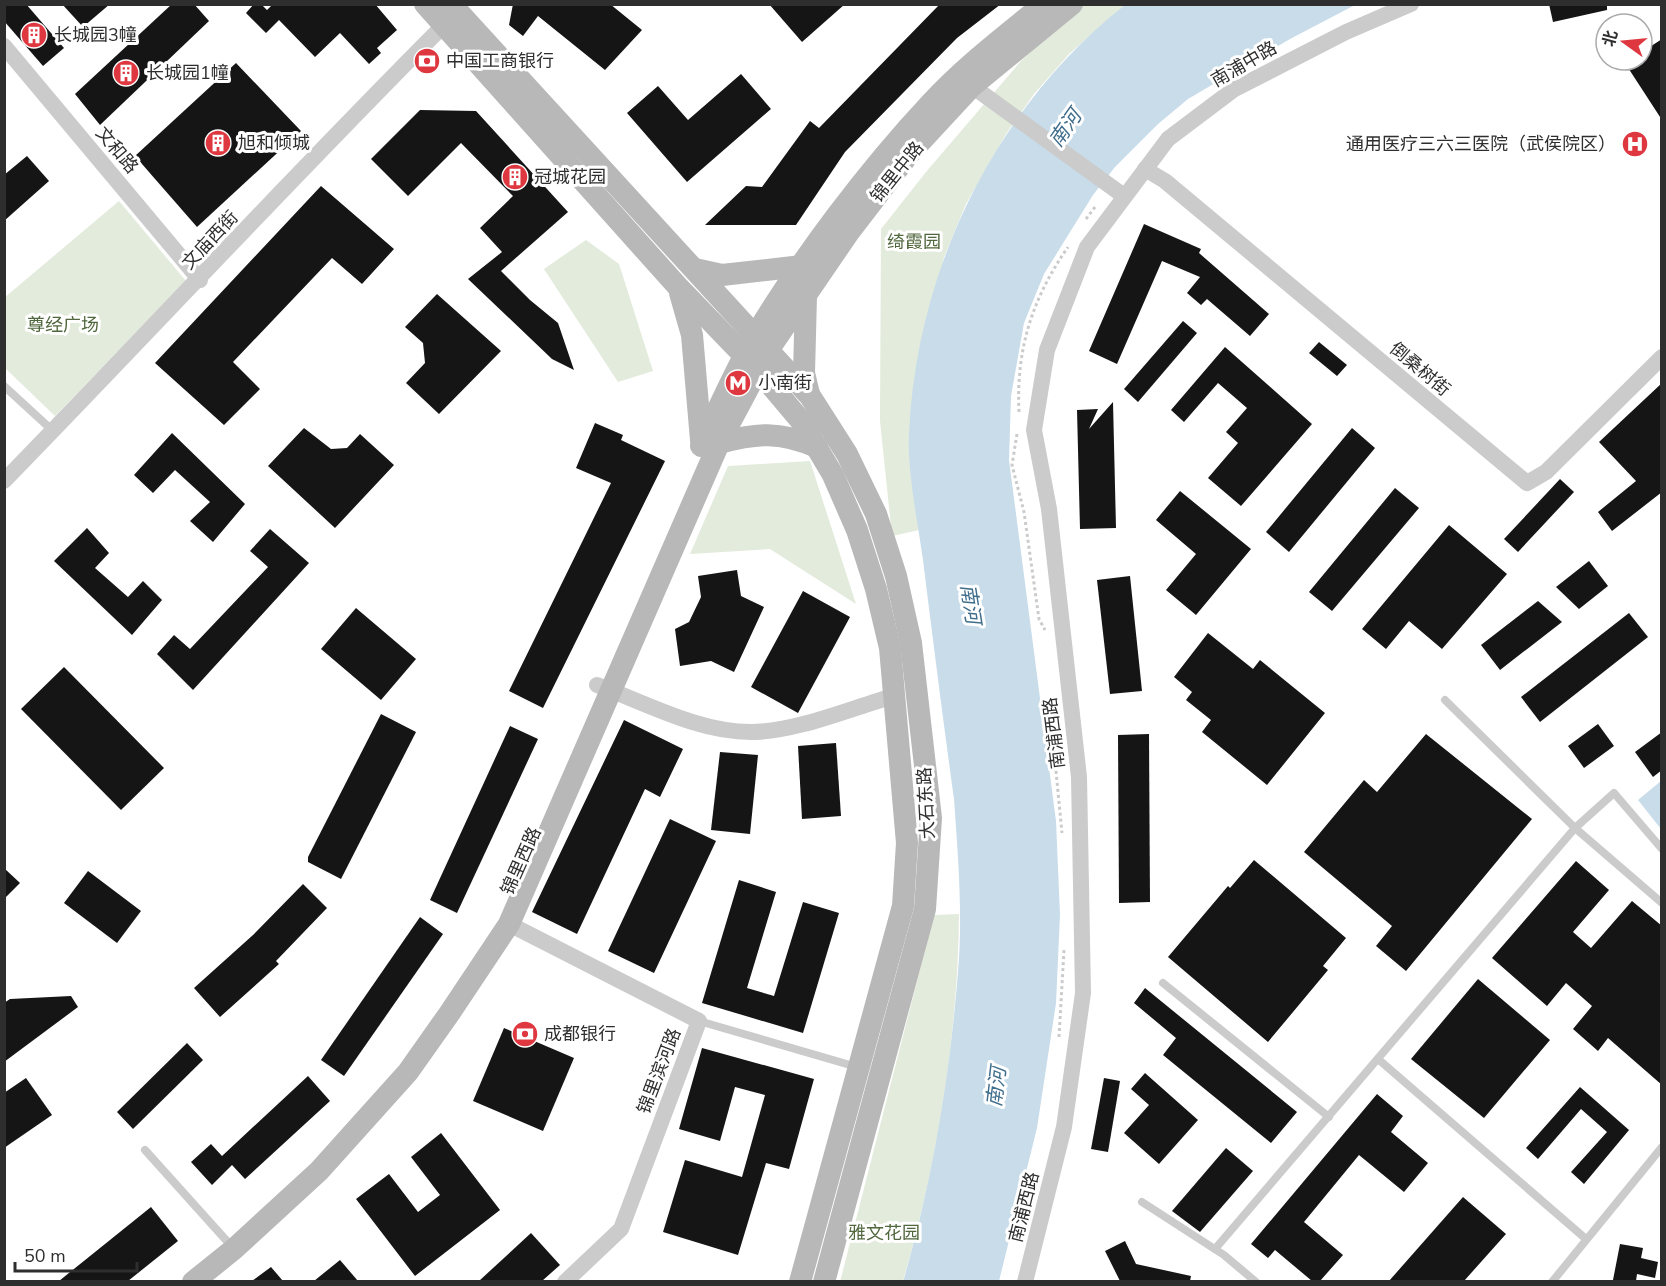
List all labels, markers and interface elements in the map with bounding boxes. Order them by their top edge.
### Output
north arrow [1594,12,1654,72]
building icon: 长城园3幢 [19,20,49,50]
place label: 长城园3幢 [54,23,137,47]
text: 北 [1598,28,1623,49]
street label: 南浦中路 [1207,36,1281,92]
bank icon: 中国工商银行 [412,46,442,76]
place label: 中国工商银行 [446,49,554,73]
building icon: 长城园1幢 [111,58,141,88]
place label: 长城园1幢 [146,61,229,85]
water label: 南河 [1043,101,1090,152]
street label: 文和路 [90,122,144,178]
building icon: 旭和倾城 [203,128,233,158]
hospital icon: 通用医疗三六三医院（武侯院区） [1620,129,1650,159]
place label: 旭和倾城 [238,131,310,155]
place label: 通用医疗三六三医院（武侯院区） [1346,132,1616,156]
street label: 锦里中路 [865,136,929,208]
building icon: 冠城花园 [500,162,530,192]
place label: 冠城花园 [534,165,606,189]
street label: 文庙西街 [177,205,243,275]
park label: 绮霞园 [887,230,941,254]
park label: 尊经广场 [27,313,99,337]
street label: 倒桑树街 [1385,337,1455,401]
metro station icon: 小南街 [723,368,753,398]
place label: 小南街 [758,371,812,395]
water label: 南河 [954,582,988,630]
street label: 南浦西路 [1038,696,1070,770]
street label: 大石东路 [912,766,940,840]
street label: 锦里西路 [495,823,547,899]
bank icon: 成都银行 [510,1019,540,1049]
place label: 成都银行 [544,1022,616,1046]
street label: 锦里滨河路 [632,1025,686,1117]
water label: 南河 [981,1062,1013,1109]
street label: 南浦西路 [1004,1169,1044,1245]
park label: 雅文花园 [848,1221,920,1245]
scale bar [15,1235,136,1273]
text: 50 m [24,1244,66,1268]

